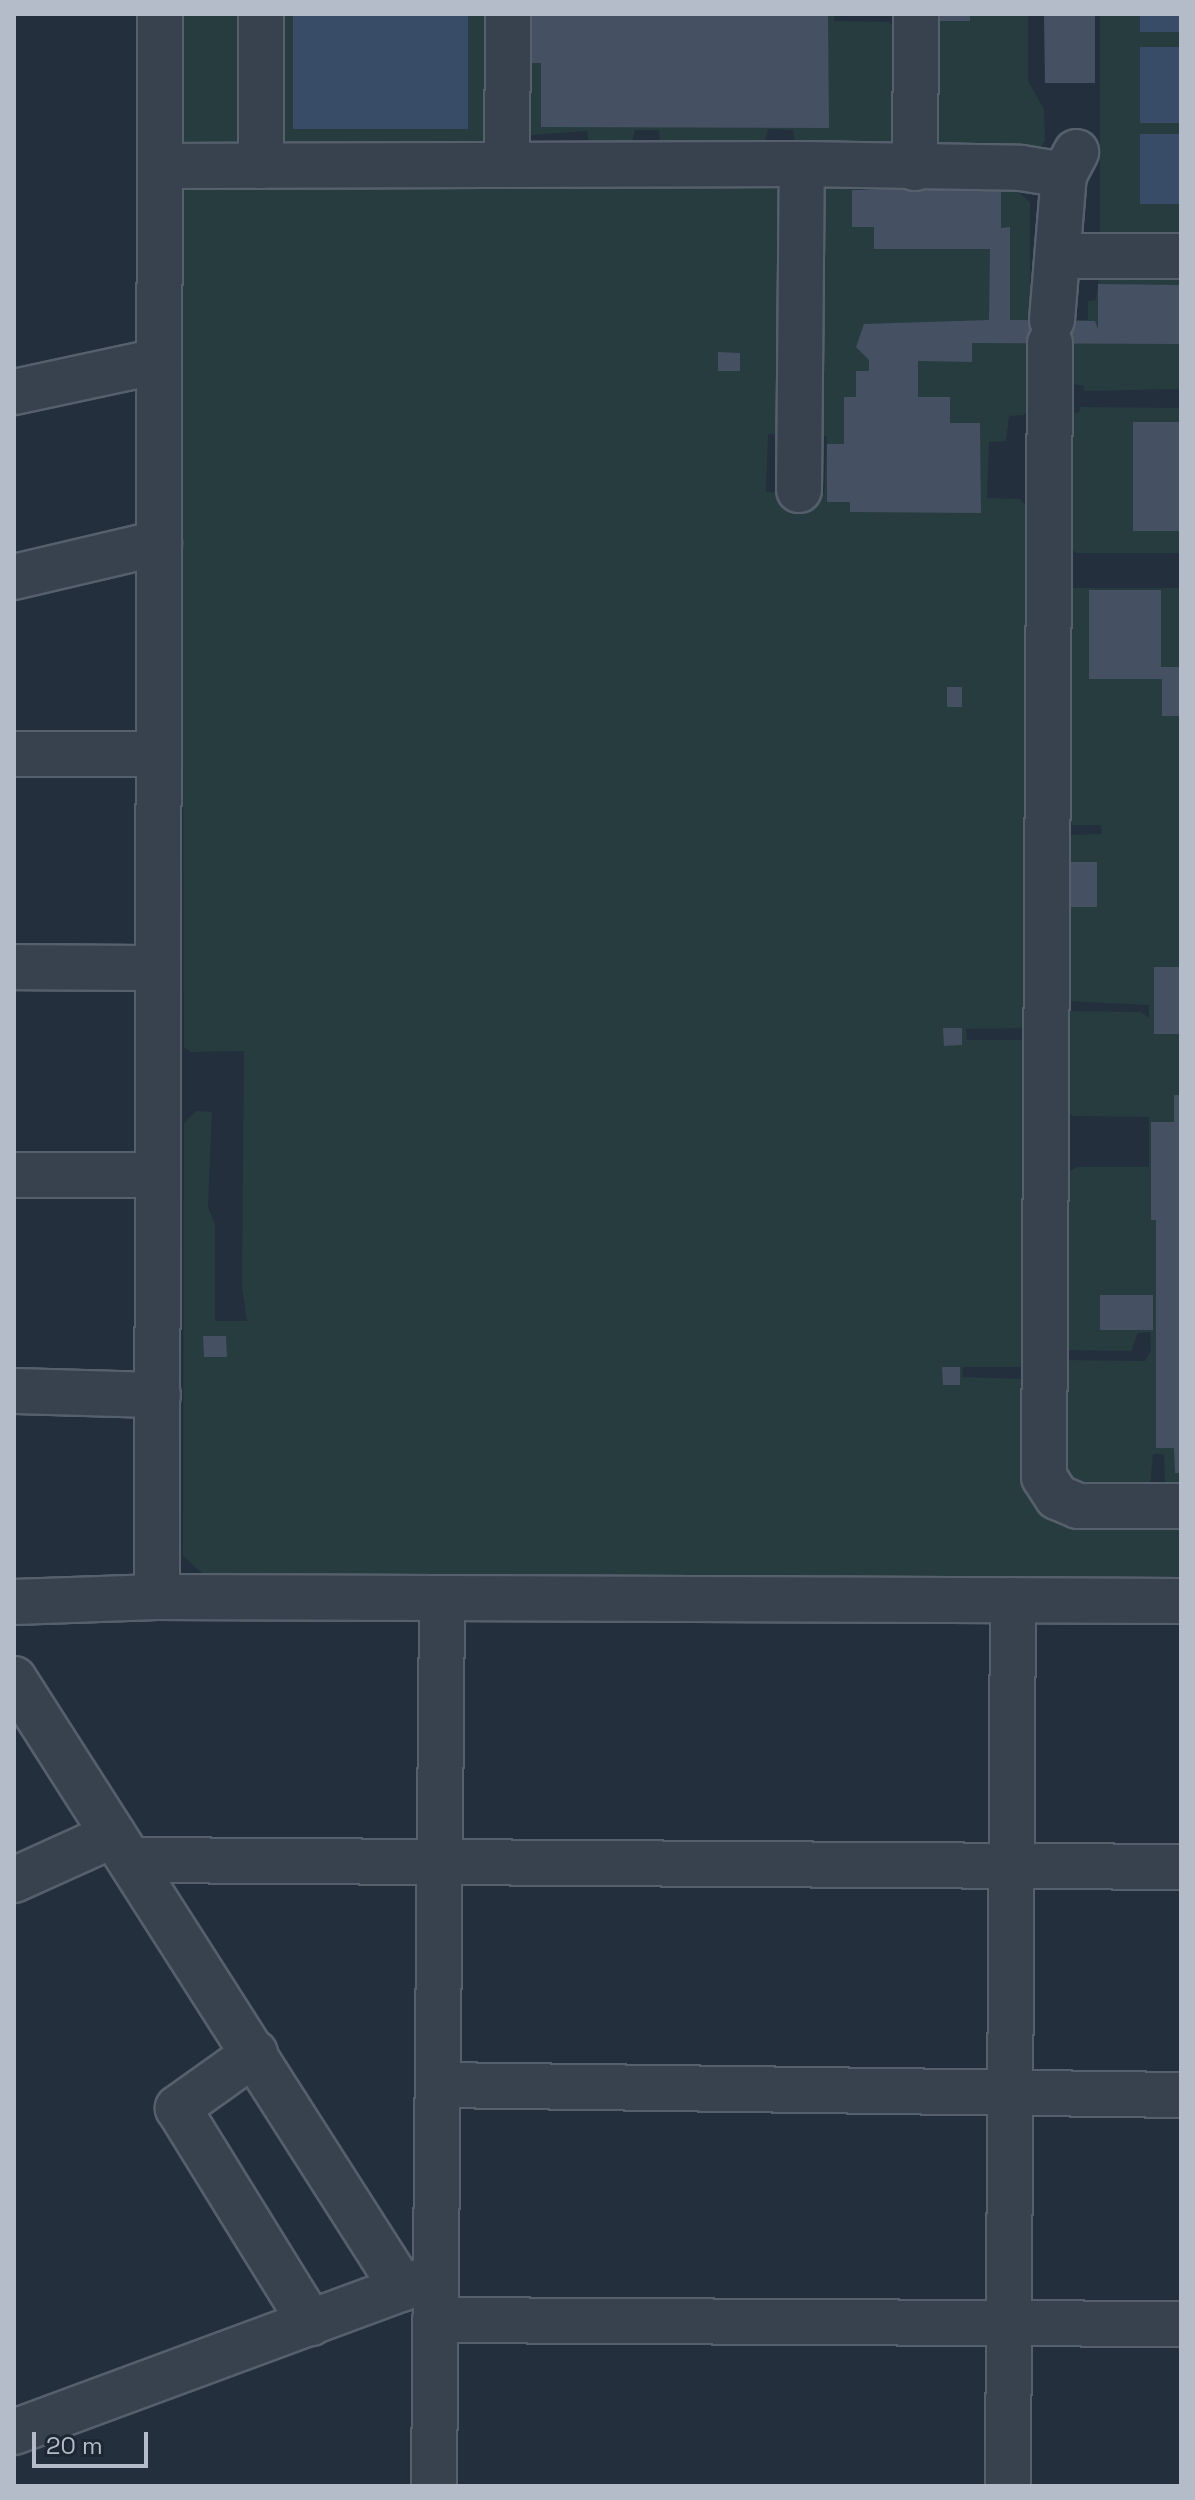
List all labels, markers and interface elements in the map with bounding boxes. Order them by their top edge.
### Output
scale bar [36,2416,152,2466]
text: 20 m [46,2430,103,2461]

